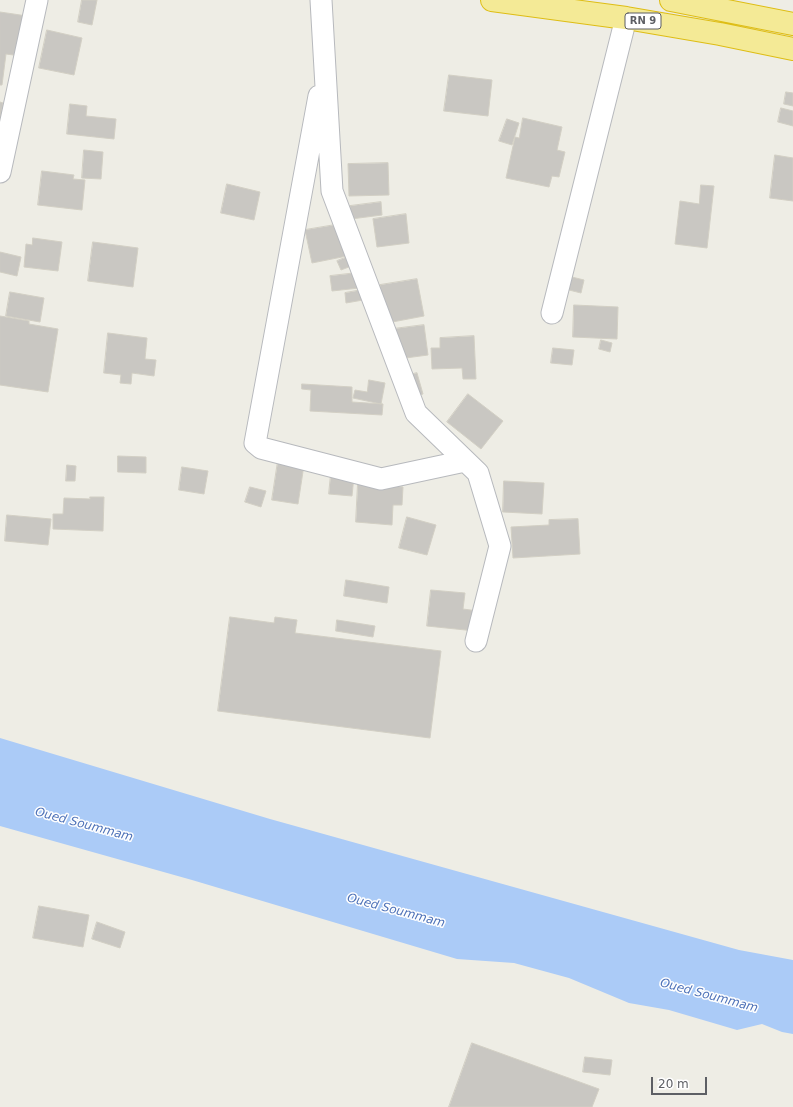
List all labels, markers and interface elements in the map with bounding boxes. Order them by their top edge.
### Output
road number: RN 9 [625,13,661,29]
water label: Oued Soummam [33,805,135,845]
water label: Oued Soummam [345,891,447,931]
water label: Oued Soummam [658,976,760,1016]
scale bar [653,1069,709,1095]
text: 20 m [658,1077,689,1091]

